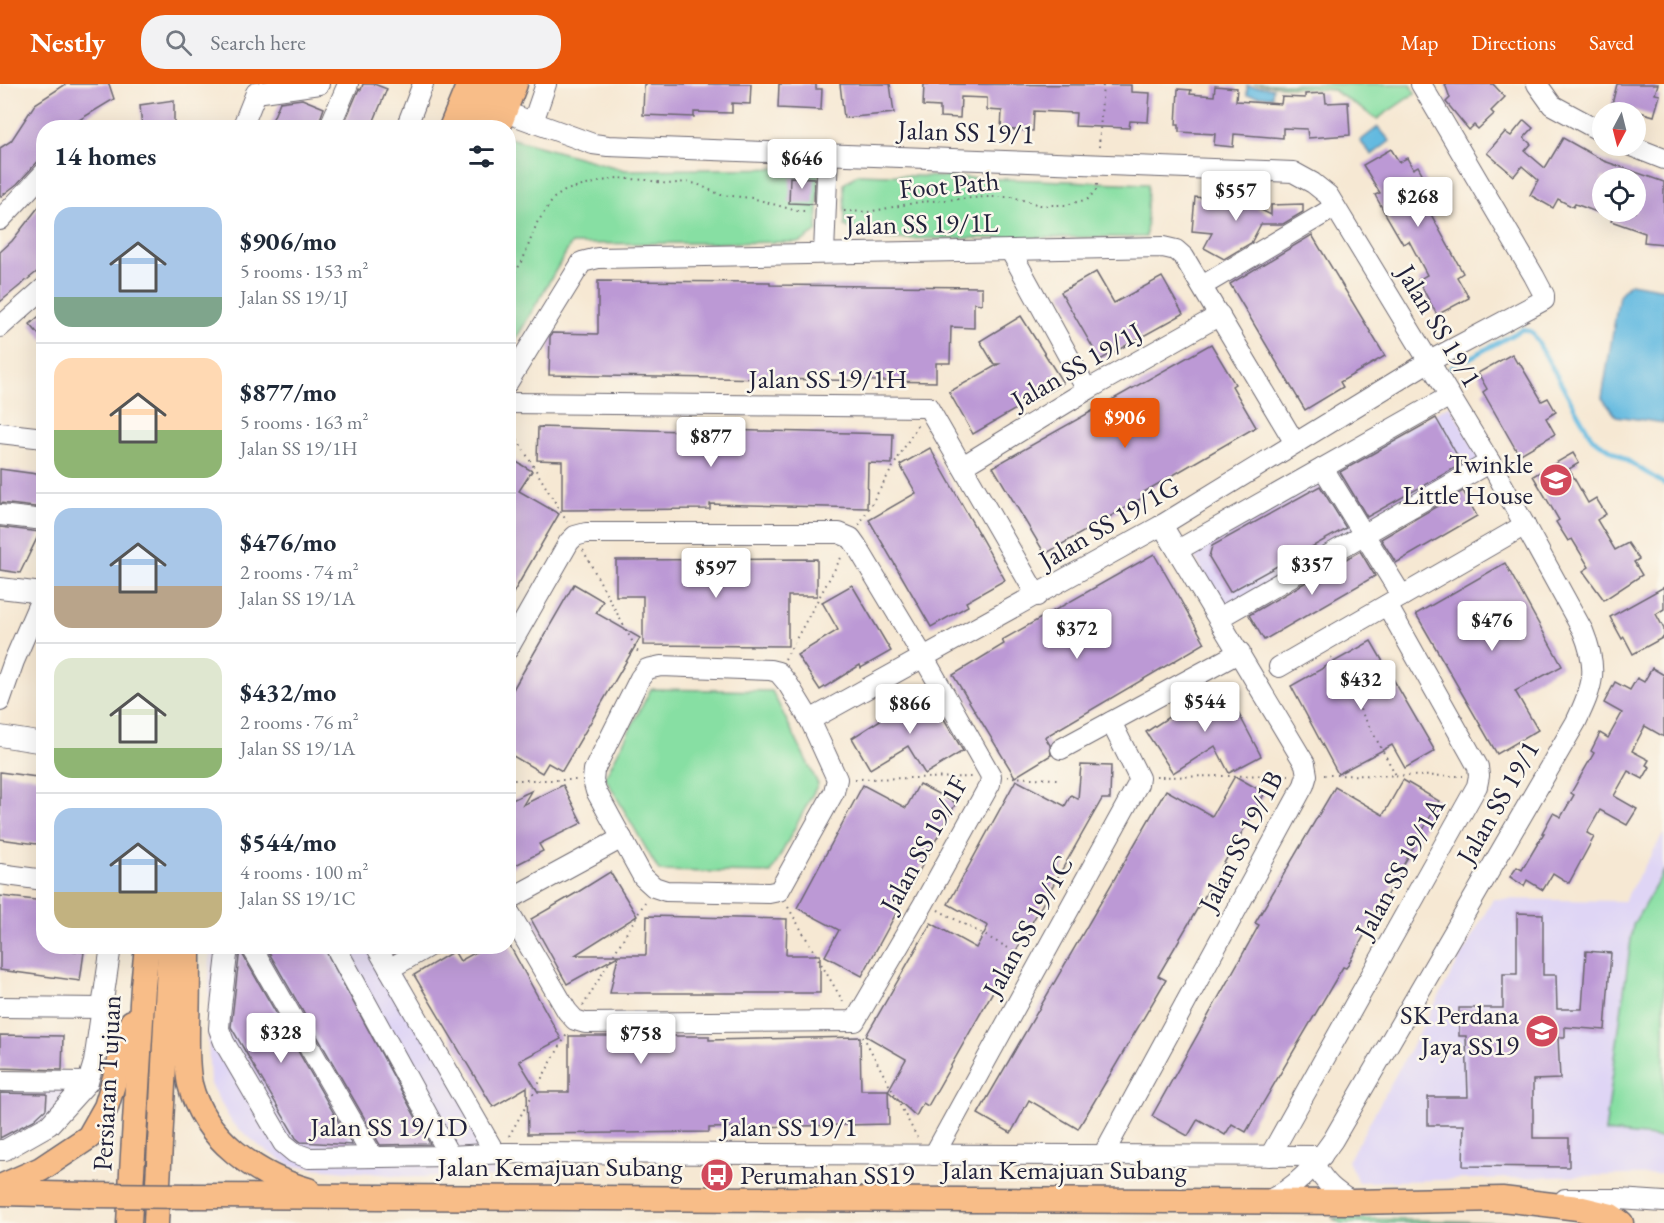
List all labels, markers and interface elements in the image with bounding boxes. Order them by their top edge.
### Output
search box [141,15,561,69]
text: Nestly [30,24,105,60]
icon: search [162,26,195,59]
text: Search here [210,28,306,57]
text: Map [1401,29,1438,56]
text: Directions [1471,29,1556,56]
text: Saved [1589,29,1634,56]
north arrow [1592,102,1646,156]
map controls [1592,102,1646,222]
street label: Jalan SS 19/1 [895,112,1035,151]
text: 14 homes [54,139,156,173]
pin: $646 [766,139,838,190]
icon: filters [465,140,498,173]
text: $646 [782,145,822,171]
street label: Foot Path [897,163,1001,206]
button: locate [1592,168,1646,222]
pin: $557 [1200,171,1272,222]
text: $557 [1216,177,1256,203]
pin: $268 [1382,177,1454,228]
text: $268 [1398,183,1438,209]
street label: Jalan SS 19/1L [843,205,999,242]
text: $906/mo [240,224,336,258]
icon: home [102,231,174,303]
street label: Jalan SS 19/1 [1388,256,1490,393]
text: 5 rooms · 153 m² [240,258,368,284]
text: Jalan SS 19/1J [240,284,348,310]
street label: Jalan SS 19/1J [1003,314,1149,418]
street label: Jalan SS 19/1H [747,361,907,396]
text: $877/mo [240,375,336,409]
icon: home [102,382,174,454]
pin: $906 [1089,398,1161,449]
text: $906 [1105,404,1145,430]
text: 5 rooms · 163 m² [240,409,368,435]
pin: $877 [675,417,747,468]
text: $877 [691,423,731,449]
text: Jalan SS 19/1H [240,435,358,461]
place label: Twinkle Little House [1403,446,1533,512]
school or university icon: Twinkle Little House [1538,462,1574,498]
street label: Jalan SS 19/1G [1030,468,1185,578]
text: $476/mo [240,525,336,559]
icon: home [102,532,174,604]
pin: $357 [1276,545,1348,596]
pin: $597 [680,548,752,599]
text: $357 [1292,551,1332,577]
text: $597 [696,554,736,580]
text: 2 rooms · 74 m² [240,559,359,585]
text: Jalan SS 19/1A [240,585,355,611]
pin: $476 [1456,601,1528,652]
text: $476 [1472,607,1512,633]
pin: $372 [1041,609,1113,660]
text: $372 [1057,615,1097,641]
pin: $432 [1325,660,1397,711]
text: $432 [1341,666,1381,692]
text: $432/mo [240,675,336,709]
icon: home [102,682,174,754]
pin: $544 [1169,682,1241,733]
pin: $866 [874,684,946,735]
text: $544 [1185,688,1225,714]
text: $866 [890,690,930,716]
text: 2 rooms · 76 m² [240,709,359,735]
street label: Jalan SS 19/1 [1447,734,1547,872]
text: Jalan SS 19/1A [240,735,355,761]
street label: Jalan SS 19/1B [1189,765,1291,919]
street label: Jalan SS 19/1F [871,769,976,920]
street label: Jalan SS 19/1A [1346,791,1453,946]
text: $544/mo [240,825,336,859]
icon: home [102,832,174,904]
street label: Jalan SS 19/1C [973,849,1081,1004]
text: 4 rooms · 100 m² [240,859,368,885]
text: Jalan SS 19/1C [240,885,356,911]
street label: Persiaran Tujuan [84,994,129,1172]
place label: SK Perdana Jaya SS19 [1400,997,1519,1063]
pin: $328 [245,1013,317,1064]
school or university icon: SK Perdana Jaya SS19 [1524,1013,1560,1049]
pin: $758 [605,1014,677,1065]
text: $328 [261,1019,301,1045]
text: $758 [621,1020,661,1046]
street label: Jalan SS 19/1D [308,1109,468,1144]
street label: Jalan SS 19/1 [718,1109,858,1144]
street label: Jalan Kemajuan Subang [436,1149,683,1184]
street label: Jalan Kemajuan Subang [940,1152,1187,1187]
bus stop icon: Perumahan SS19 [699,1157,735,1193]
place label: Perumahan SS19 [740,1157,915,1192]

